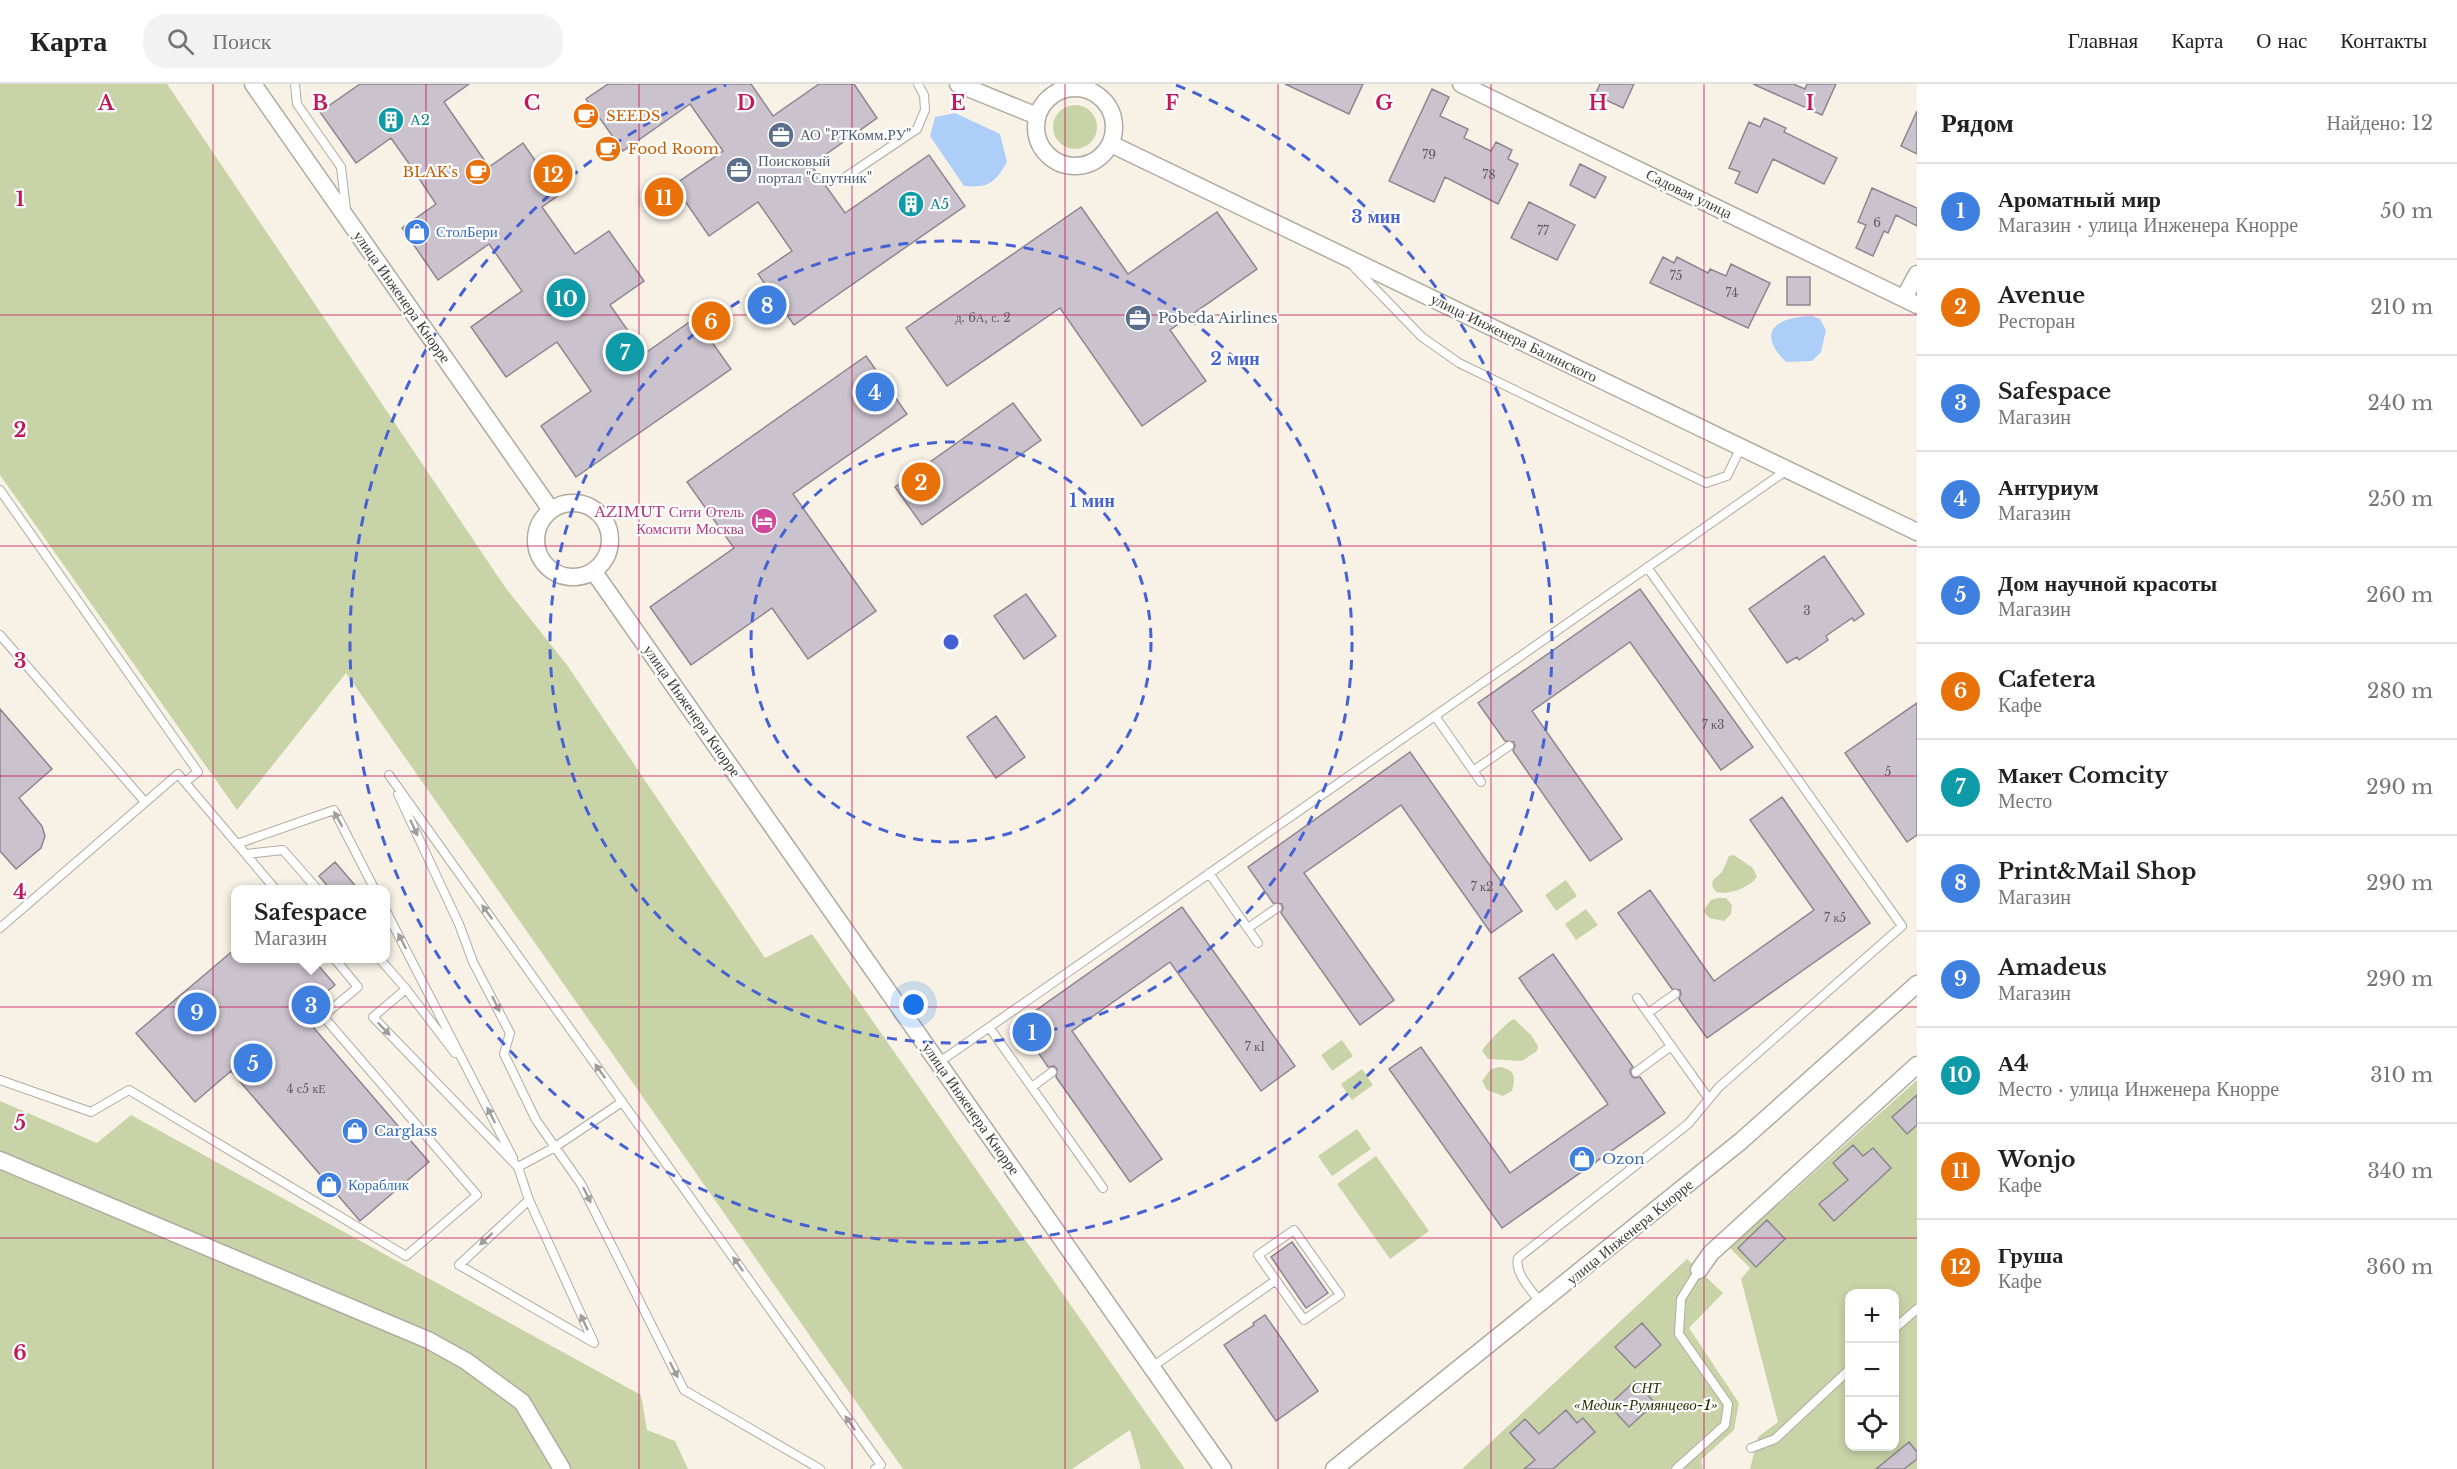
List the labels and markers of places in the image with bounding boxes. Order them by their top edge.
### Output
cafe icon: SEEDS [571,101,601,131]
building icon: А2 [376,105,406,135]
place label: SEEDS [606,106,660,125]
place label: А2 [410,110,430,129]
office icon: АО "РТКомм.РУ" [766,120,796,150]
place label: АО "РТКомм.РУ" [800,125,912,144]
cafe icon: Food Room [593,134,623,164]
place label: Food Room [628,139,719,158]
place label: Поисковый портал "Спутник" [758,151,872,187]
pin: 12 [534,152,572,196]
office icon: Поисковый портал "Спутник" [724,155,754,185]
cafe icon: BLAK's [463,157,493,187]
place label: BLAK's [403,162,458,181]
pin: 11 [644,174,684,220]
building icon: А5 [896,189,926,219]
place label: А5 [930,194,949,213]
shop icon: СтолБери [402,217,432,247]
place label: СтолБери [436,222,498,241]
pin: 10 [546,276,586,320]
pin: 8 [748,282,786,328]
pin: 6 [692,298,730,344]
office icon: Pobeda Airlines [1123,303,1153,333]
place label: Pobeda Airlines [1158,308,1278,327]
pin: 7 [606,330,644,374]
pin: 4 [856,370,894,414]
pin: 2 [902,460,940,504]
place label: AZIMUT Сити Отель Комсити Москва [593,502,744,538]
hotel icon: AZIMUT Сити Отель Комсити Москва [749,506,779,536]
centre of rings [941,632,961,652]
pin: 3 [292,982,330,1028]
pin: 9 [178,990,216,1034]
pin: 1 [1012,1010,1052,1054]
pin: 5 [234,1040,272,1086]
shop icon: Carglass [340,1116,370,1146]
place label: Carglass [374,1121,437,1140]
shop icon: Ozon [1567,1144,1597,1174]
place label: Ozon [1602,1149,1645,1168]
shop icon: Кораблик [314,1170,344,1200]
place label: Кораблик [348,1175,410,1194]

